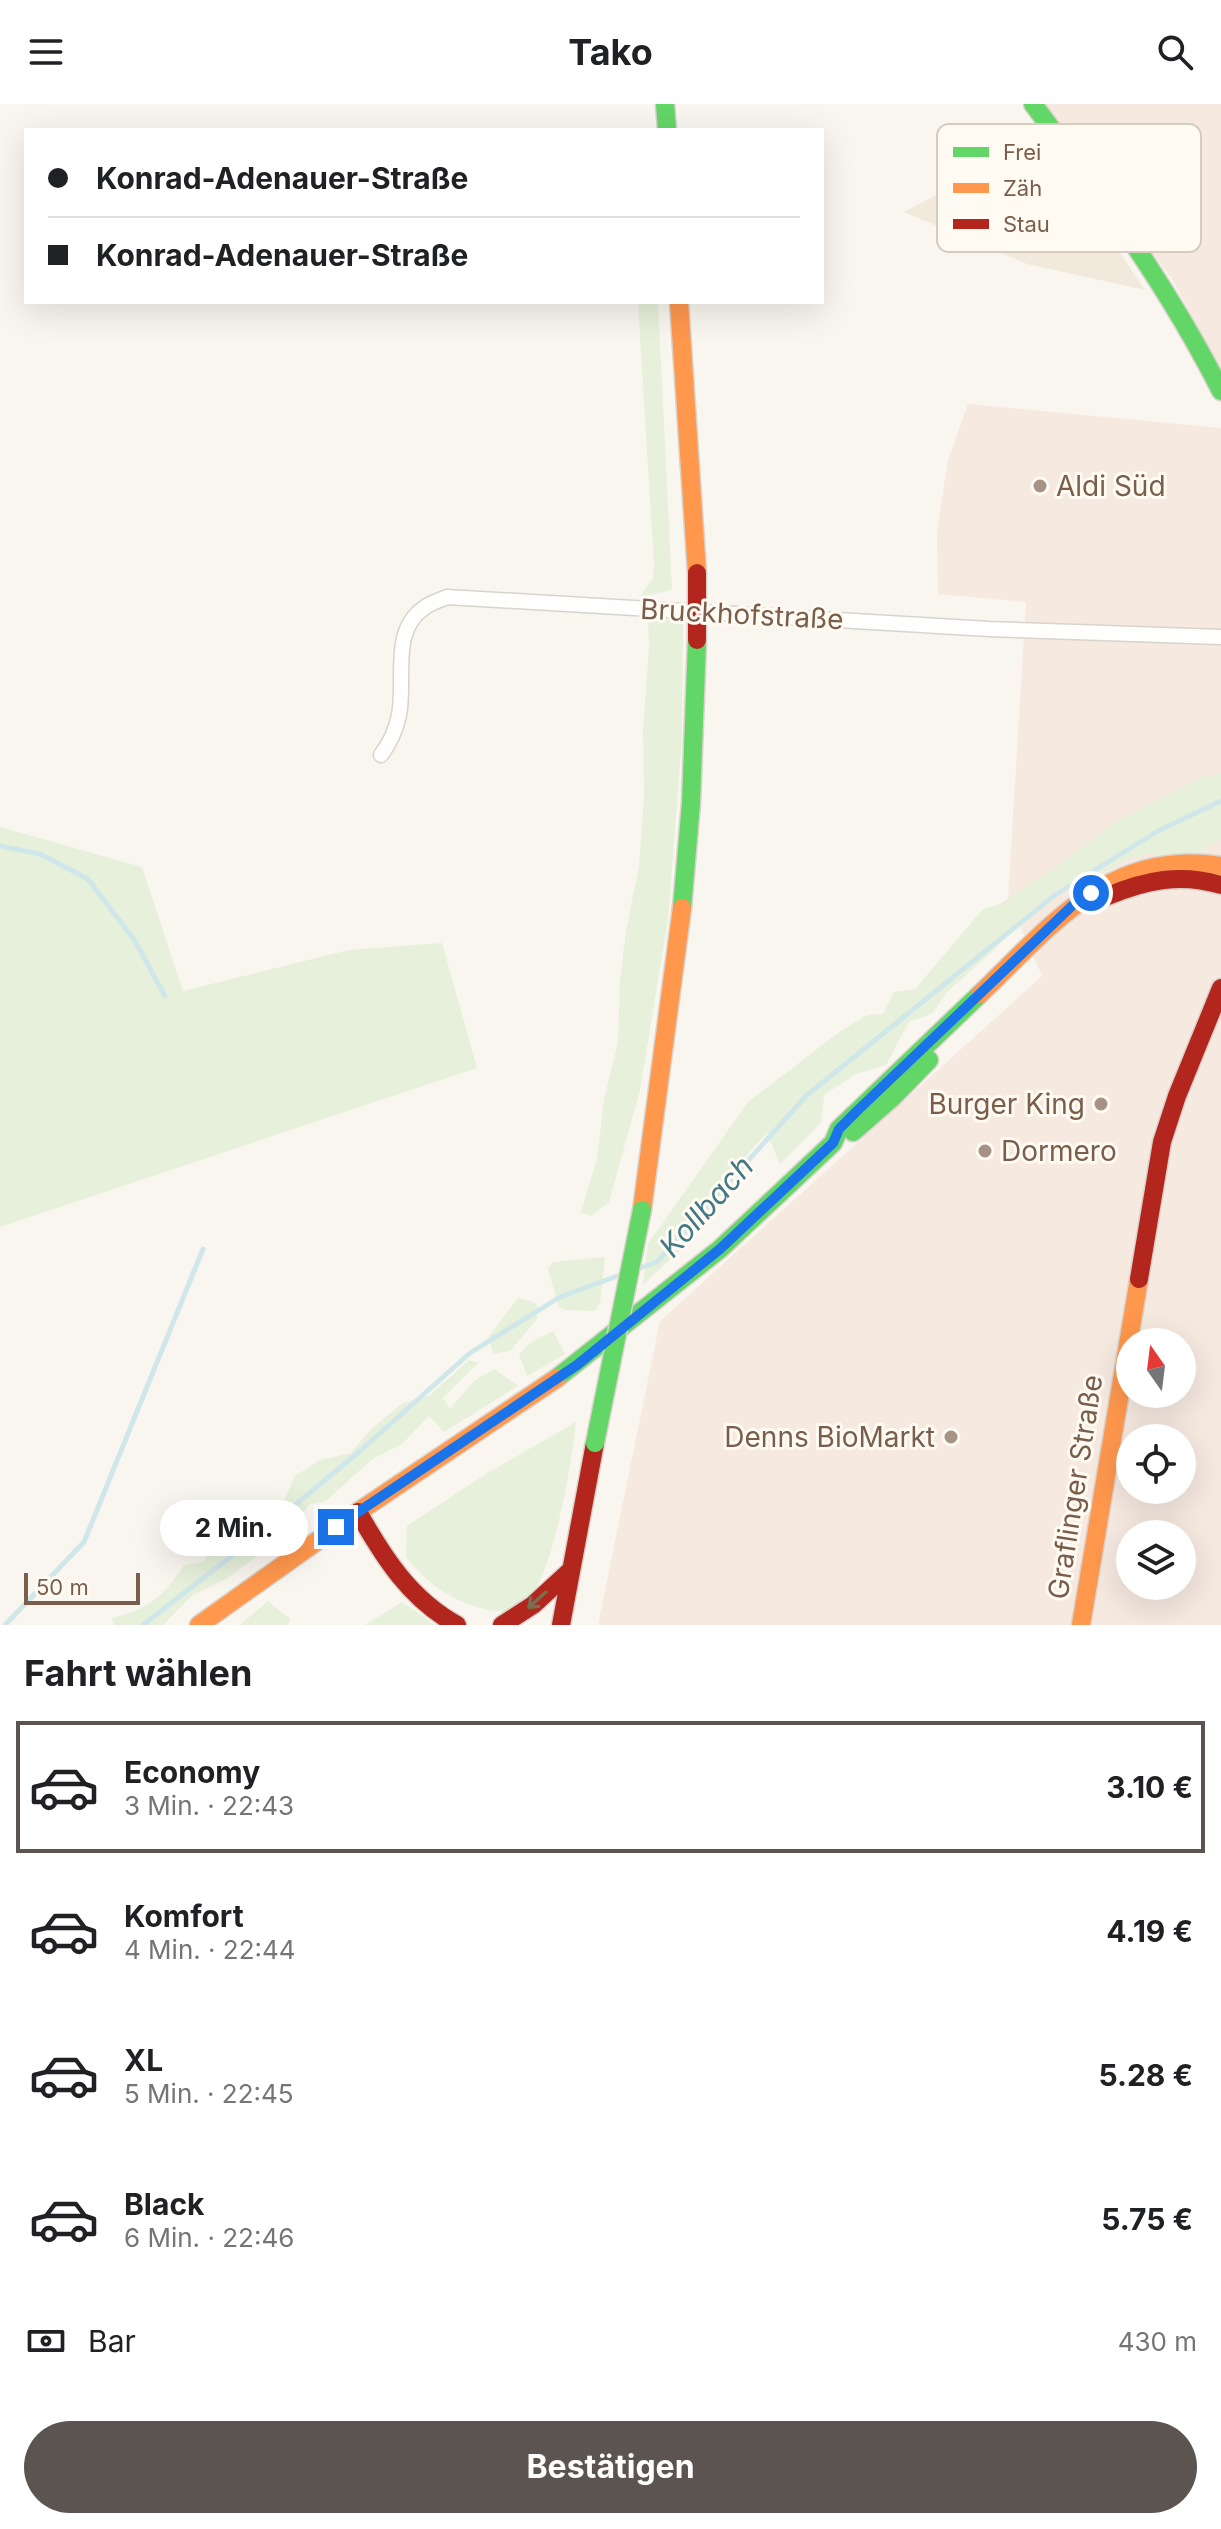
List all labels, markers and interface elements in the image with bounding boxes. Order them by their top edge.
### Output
icon: menu [24,30,68,74]
text: Tako [568,30,653,74]
icon: search [1153,30,1197,74]
legend [937,124,1201,252]
text: Frei [1003,139,1041,165]
text: Konrad-Adenauer-Straße [96,160,468,196]
text: Zäh [1003,175,1042,201]
text: Stau [1003,211,1050,237]
text: Konrad-Adenauer-Straße [96,237,468,273]
place label: Aldi Süd [1056,469,1166,503]
marker: Aldi Süd [1031,477,1049,495]
street label: Bruckhofstraße [639,592,845,636]
route start [1073,875,1109,911]
place label: Burger King [928,1087,1085,1121]
marker: Burger King [1092,1095,1110,1113]
place label: Dormero [1001,1134,1117,1168]
marker: Dormero [976,1142,994,1160]
water label: Kollbach [651,1148,761,1264]
north arrow [1116,1328,1196,1408]
map controls [1116,1328,1196,1600]
street label: Graflinger Straße [1040,1372,1110,1602]
place label: Denns BioMarkt [724,1420,935,1454]
button: locate [1116,1424,1196,1504]
marker: Denns BioMarkt [942,1428,960,1446]
callout: 2 Min. [160,1499,308,1555]
route end [318,1509,354,1545]
text: 2 Min. [195,1512,273,1543]
button: layers [1116,1520,1196,1600]
scale bar [24,1569,140,1605]
text: 50 m [36,1574,89,1600]
one-way arrow [528,1591,548,1609]
text: Fahrt wählen [24,1651,252,1695]
icon: car [28,1751,100,1823]
text: Economy [124,1754,260,1790]
text: 3.10 € [1106,1769,1193,1805]
text: 3 Min. · 22:43 [124,1790,294,1821]
icon: car [28,1895,100,1967]
text: Komfort [124,1898,244,1934]
text: 4.19 € [1106,1913,1193,1949]
text: 4 Min. · 22:44 [124,1934,296,1965]
icon: car [28,2039,100,2111]
text: XL [124,2042,163,2078]
text: 5.28 € [1098,2057,1193,2093]
text: 5 Min. · 22:45 [124,2078,294,2109]
icon: car [28,2183,100,2255]
text: Black [124,2186,204,2222]
text: 5.75 € [1101,2201,1193,2237]
text: 6 Min. · 22:46 [124,2222,294,2253]
icon: cash [24,2319,68,2363]
text: Bar [88,2323,136,2359]
text: 430 m [1118,2326,1197,2357]
button: Bestätigen [24,2421,1197,2513]

